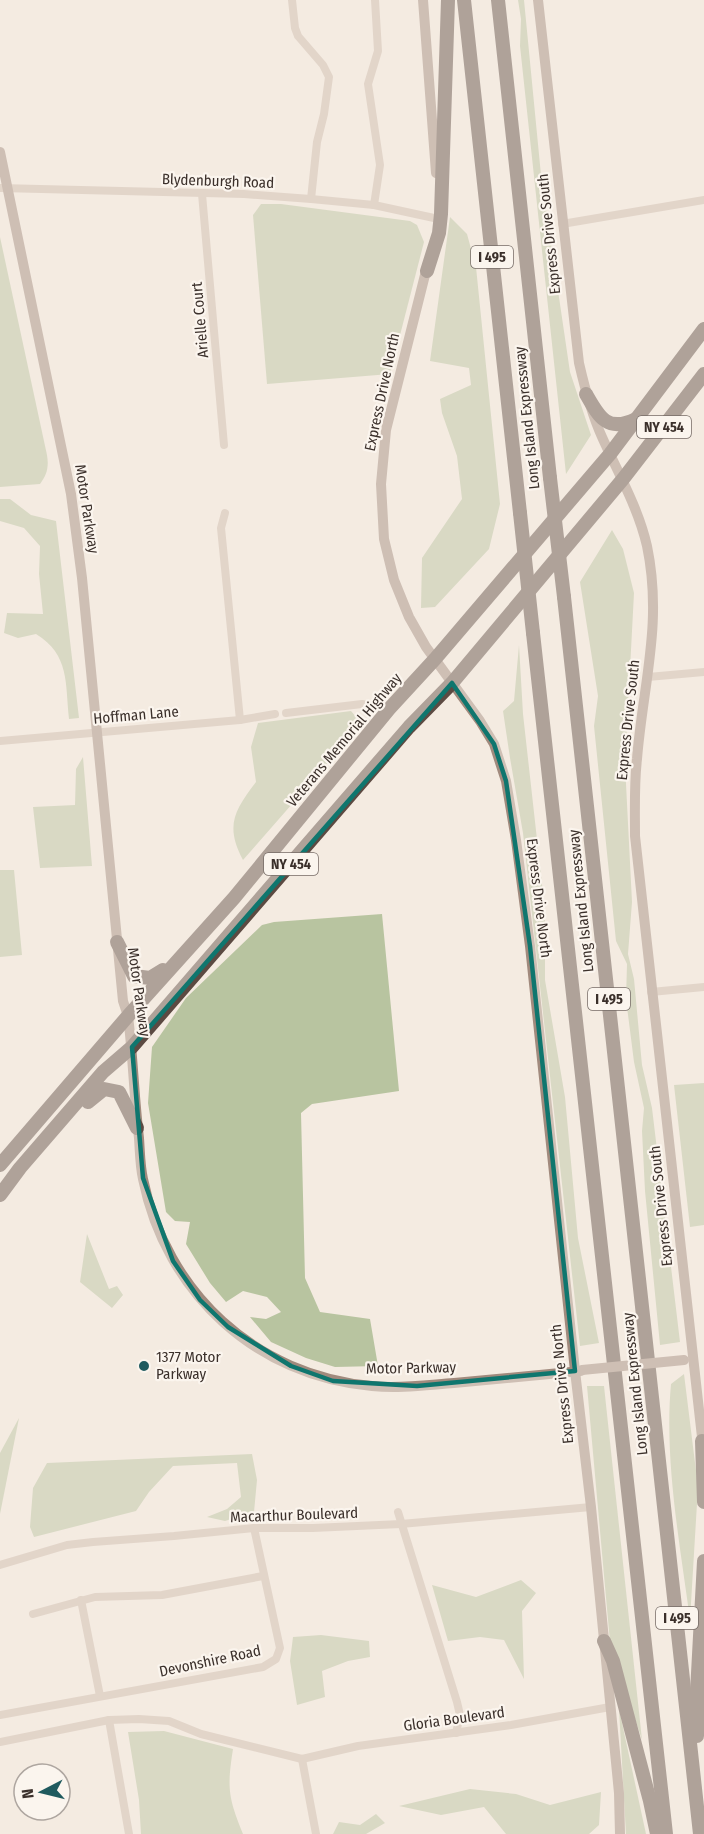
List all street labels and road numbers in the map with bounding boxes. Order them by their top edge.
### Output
street label: Blydenburgh Road [162,170,274,192]
street label: Express Drive South [534,173,564,295]
road number: I 495 [471,246,513,268]
street label: Arielle Court [188,281,212,359]
street label: Express Drive North [361,331,403,453]
street label: Long Island Expressway [511,345,543,490]
road number: NY 454 [637,416,691,438]
street label: Motor Parkway [71,463,103,555]
street label: Express Drive South [613,659,643,781]
street label: Veterans Memorial Highway [283,669,405,811]
street label: Hoffman Lane [93,702,179,728]
street label: Long Island Expressway [565,828,597,973]
street label: Express Drive North [523,837,555,959]
road number: NY 454 [264,853,318,875]
street label: Motor Parkway [124,946,154,1038]
road number: I 495 [588,988,630,1010]
street label: Express Drive South [646,1145,676,1267]
street label: Long Island Expressway [619,1311,651,1456]
street label: Express Drive North [547,1323,577,1445]
street label: Motor Parkway [366,1358,456,1378]
street label: Macarthur Boulevard [230,1504,358,1526]
road number: I 495 [656,1607,698,1629]
street label: Devonshire Road [158,1641,262,1681]
street label: Gloria Boulevard [402,1703,506,1735]

